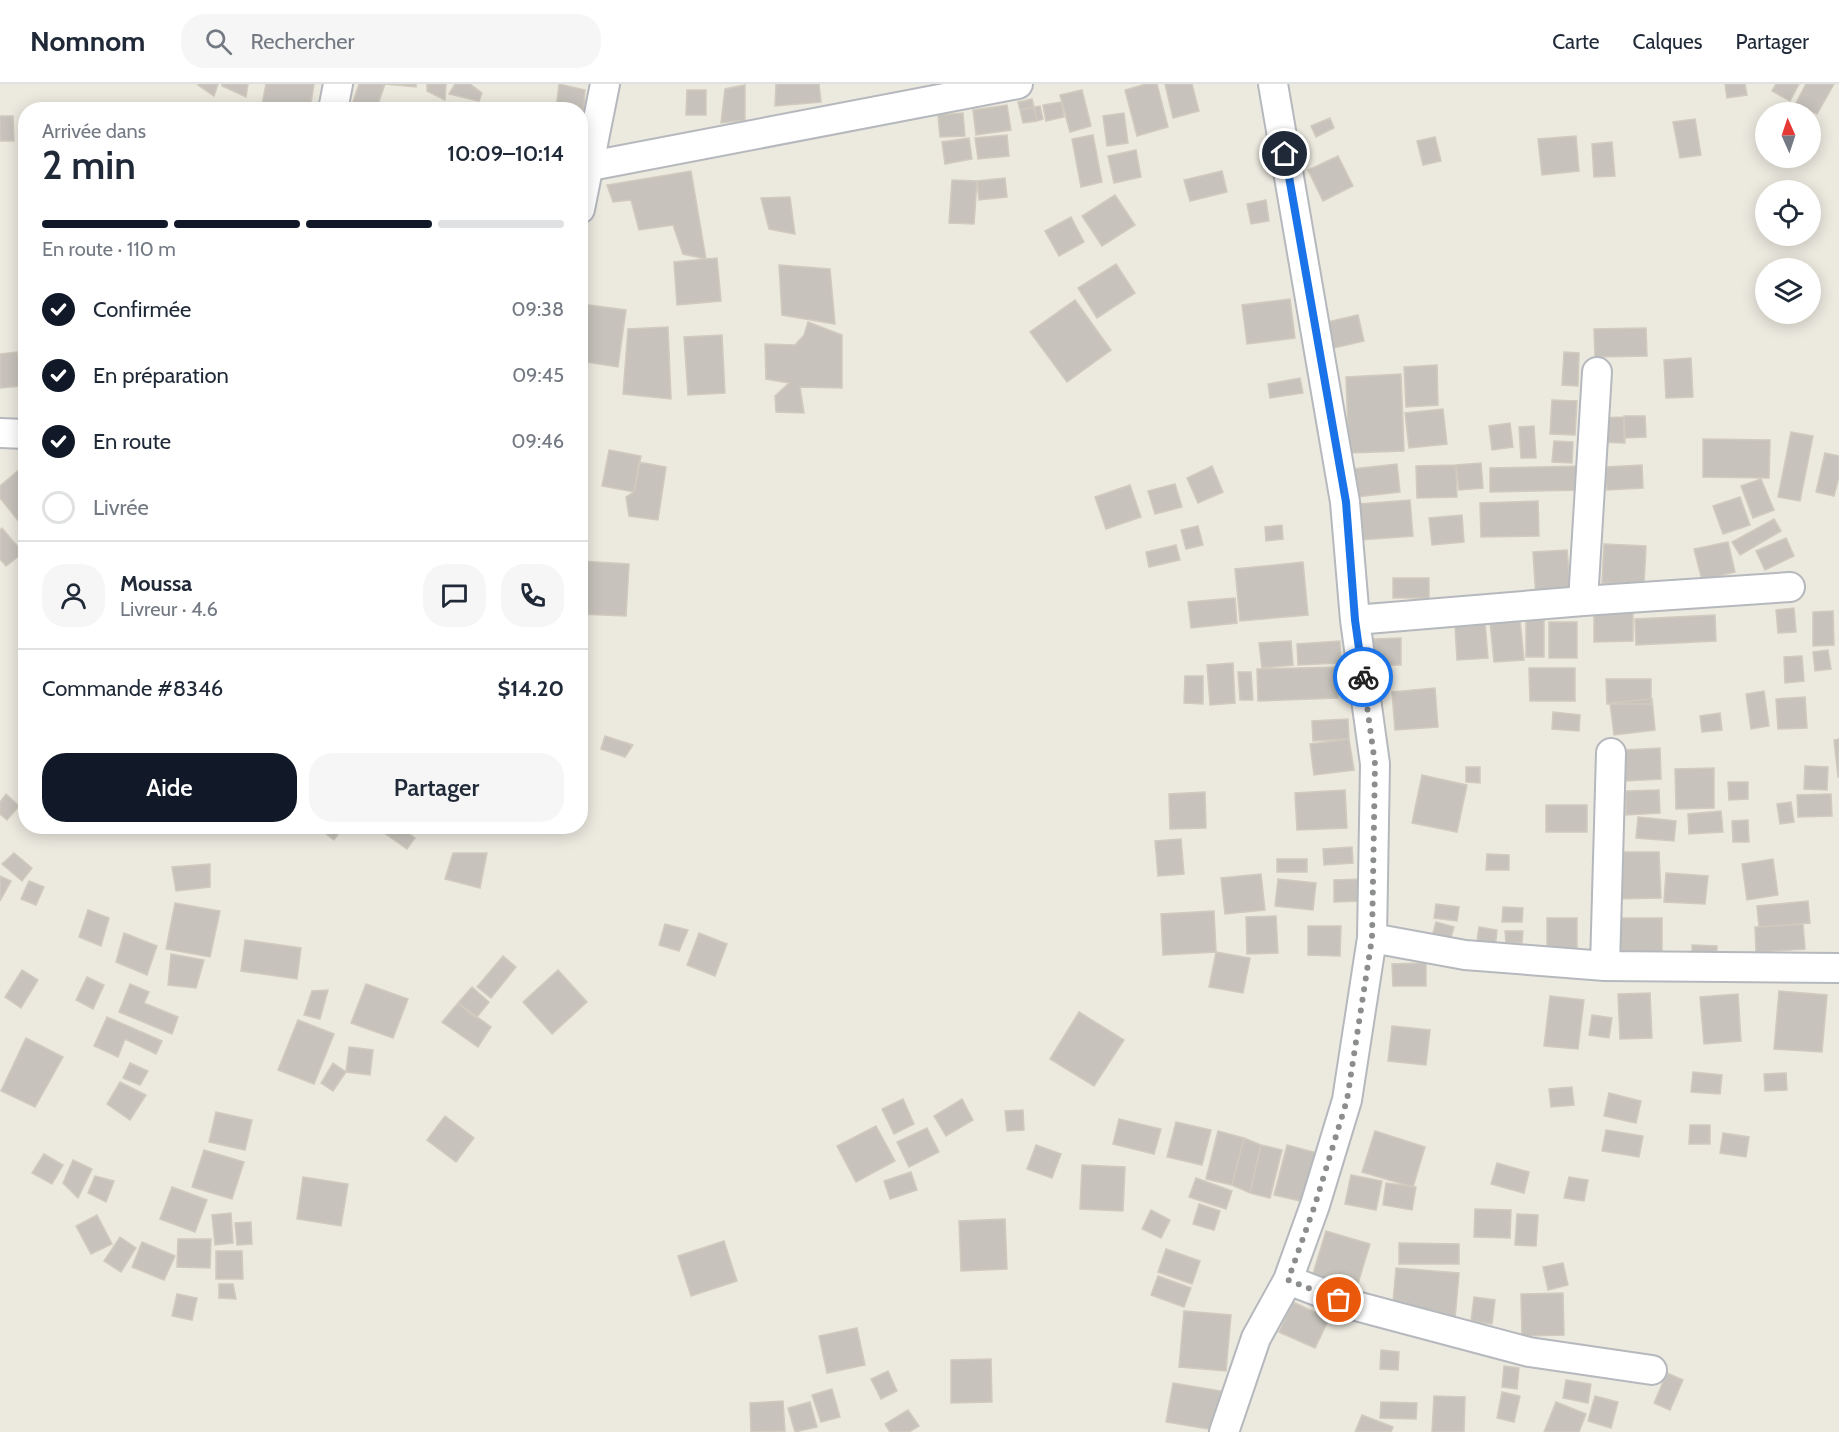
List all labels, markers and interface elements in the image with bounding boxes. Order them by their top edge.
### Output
search box [181,14,601,68]
text: Nomnom [30,24,145,58]
icon: search [202,25,235,58]
text: Rechercher [250,28,355,55]
text: Carte [1552,29,1600,54]
text: Calques [1633,29,1703,54]
text: Partager [1736,29,1809,54]
north arrow [1755,102,1821,168]
map controls [1755,102,1821,324]
text: Arrivée dans [42,119,146,143]
pin [1259,128,1310,179]
icon: home [1268,137,1301,170]
text: 10:09–10:14 [447,140,564,167]
text: 2 min [42,141,136,189]
button: locate [1755,180,1821,246]
text: En route · 110 m [42,237,176,261]
button: layers [1755,258,1821,324]
icon: check [42,293,75,326]
text: Confirmée [93,296,191,323]
text: 09:38 [512,297,564,321]
icon: check [42,359,75,392]
text: En préparation [93,362,229,389]
text: 09:45 [512,363,564,387]
icon: check [42,425,75,458]
text: En route [93,428,171,455]
text: 09:46 [512,429,564,453]
text: Livrée [93,494,149,521]
button: person [42,564,105,627]
button: chat [423,564,486,627]
button: phone [501,564,564,627]
text: Moussa [120,570,192,597]
text: Livreur · 4.6 [120,597,218,621]
courier [1333,647,1393,707]
icon: bike [1347,661,1380,694]
text: Commande #8346 [42,675,223,702]
text: $14.20 [497,675,564,702]
button: Aide [42,753,297,822]
button: Partager [309,753,564,822]
pin [1313,1274,1364,1325]
icon: bag [1322,1283,1355,1316]

